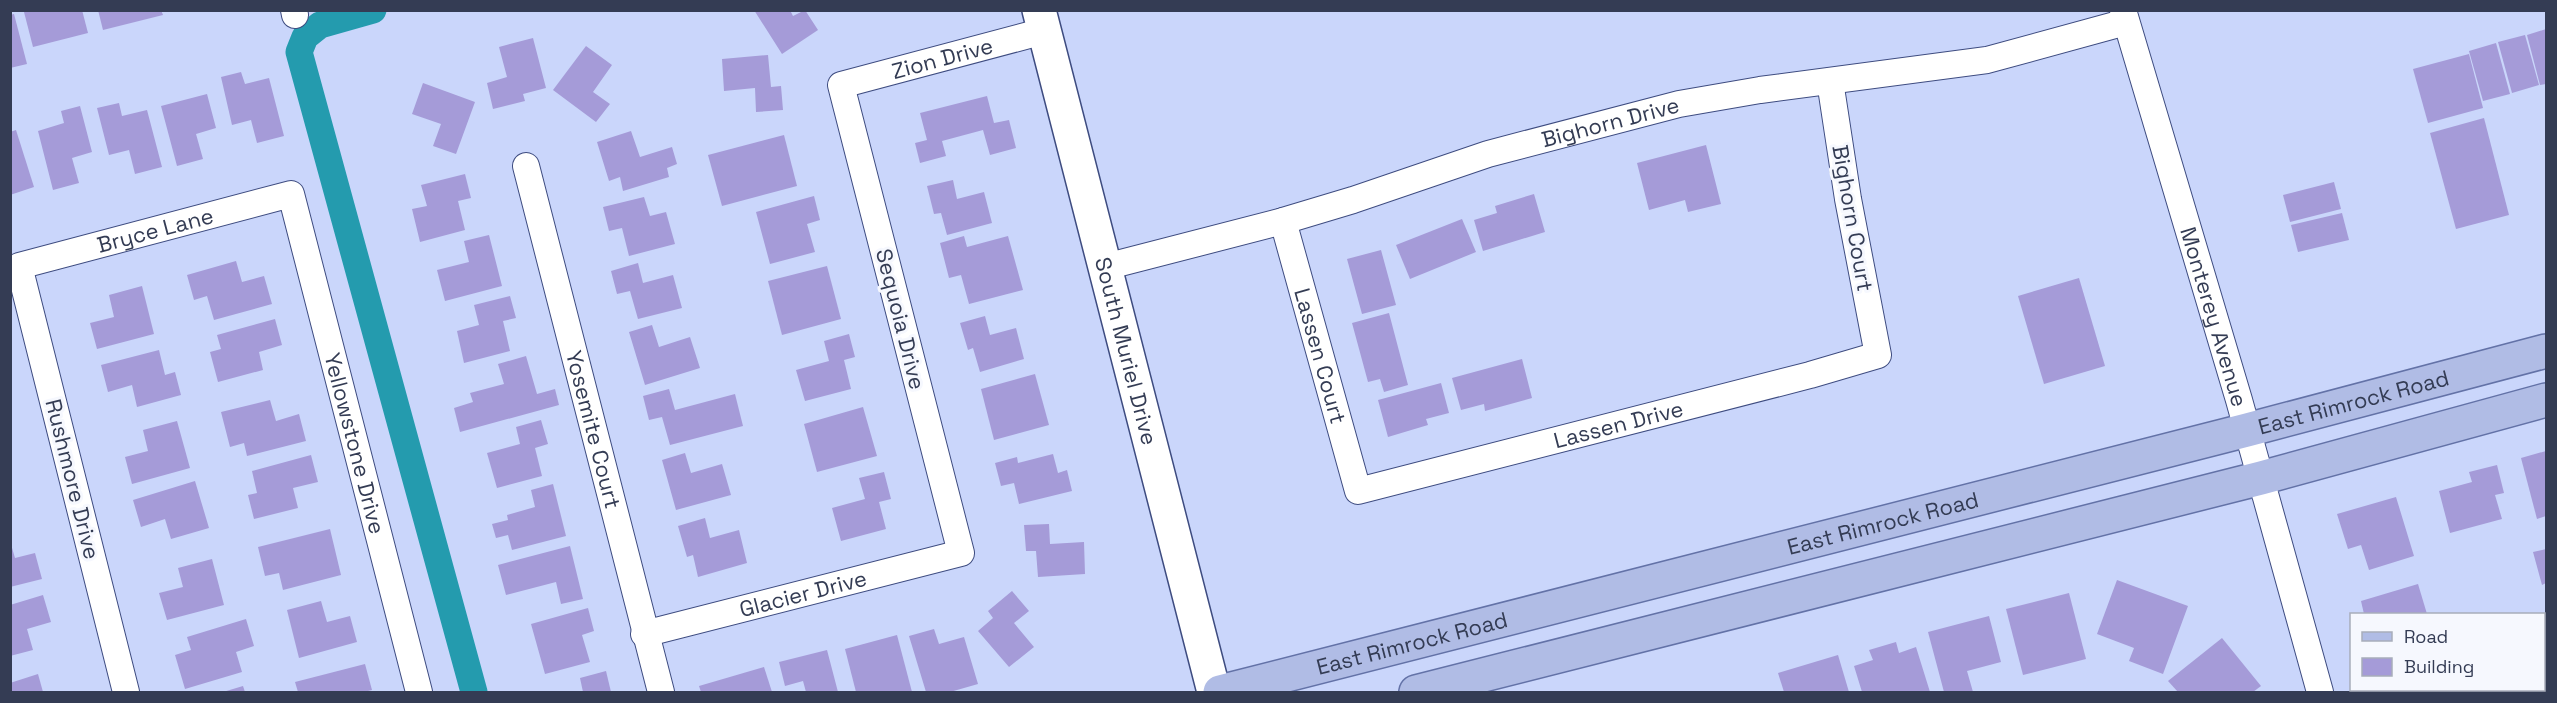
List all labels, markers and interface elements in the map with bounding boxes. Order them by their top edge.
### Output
street label: Zion Drive [889,31,996,85]
street label: Bighorn Drive [1538,91,1682,153]
street label: Bighorn Court [1826,143,1880,293]
street label: Bryce Lane [94,201,216,259]
street label: Monterey Avenue [2174,224,2254,410]
street label: Sequoia Drive [870,246,932,392]
street label: South Muriel Drive [1089,254,1164,448]
street label: Lassen Court [1288,285,1353,427]
street label: Yosemite Court [560,347,627,511]
street label: Yellowstone Drive [318,350,392,537]
street label: East Rimrock Road [2255,363,2452,441]
street label: Lassen Drive [1551,394,1686,454]
street label: Rushmore Drive [40,396,106,562]
street label: East Rimrock Road [1784,485,1981,561]
street label: Glacier Drive [736,564,870,623]
street label: East Rimrock Road [1313,605,1511,681]
legend [2350,613,2545,691]
text: Road [2404,625,2448,648]
text: Building [2404,655,2474,678]

